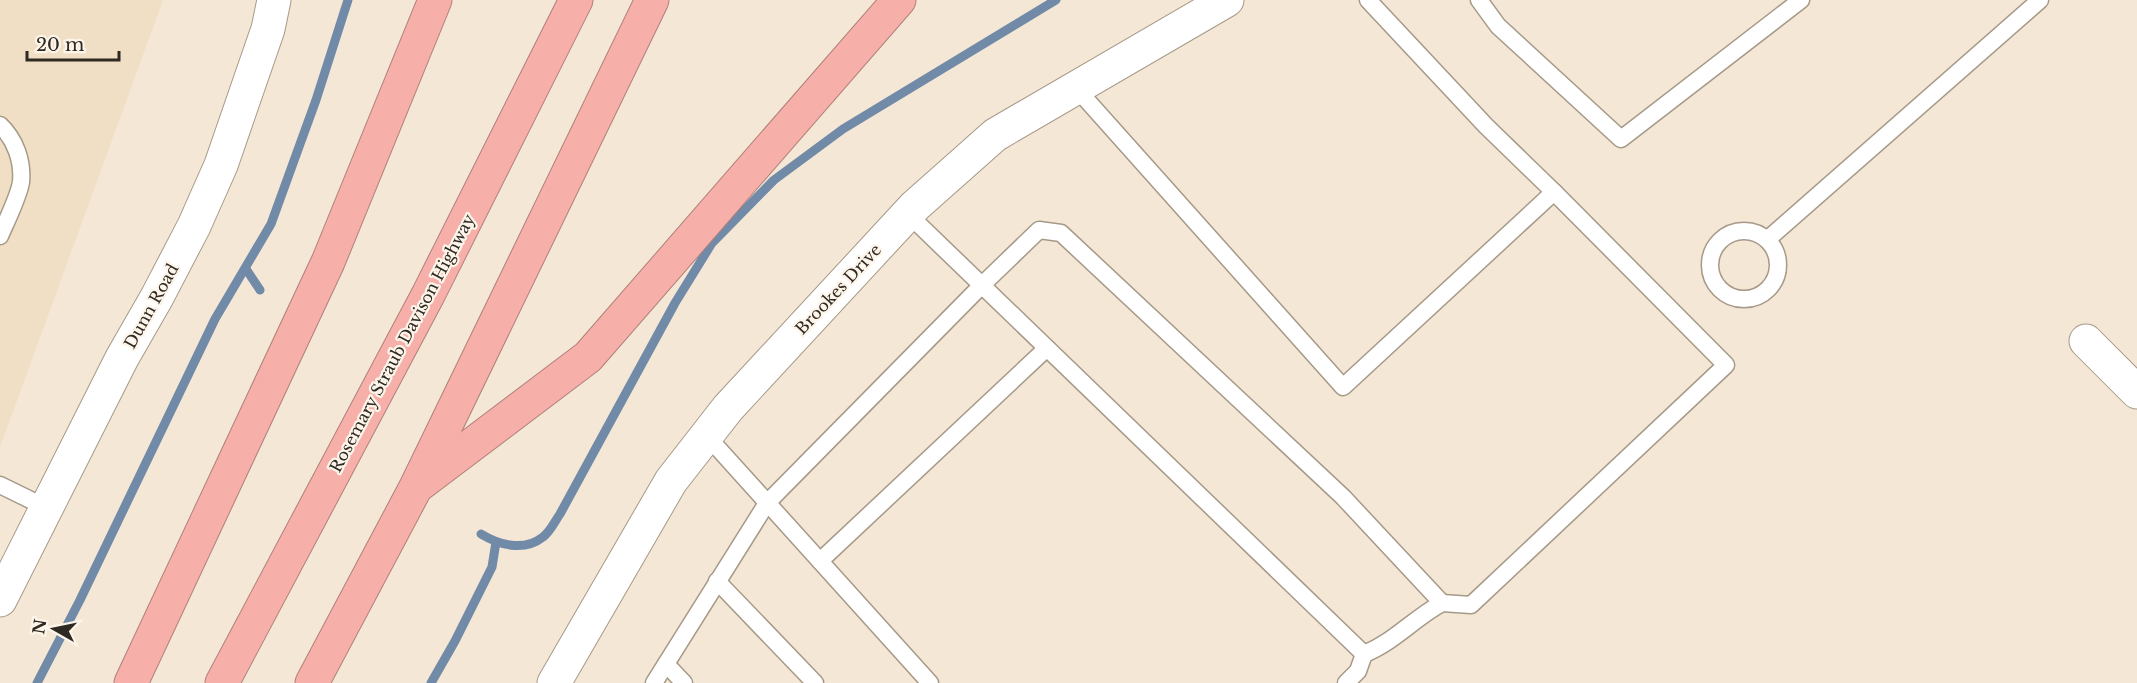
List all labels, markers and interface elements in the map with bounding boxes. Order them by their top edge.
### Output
scale bar [27,24,118,62]
text: 20 m [36,34,84,56]
street label: Rosemary Straub Davison Highway [325,210,479,476]
street label: Brookes Drive [791,240,885,338]
street label: Dunn Road [119,260,183,352]
north arrow [24,599,84,659]
text: N [28,618,50,636]

